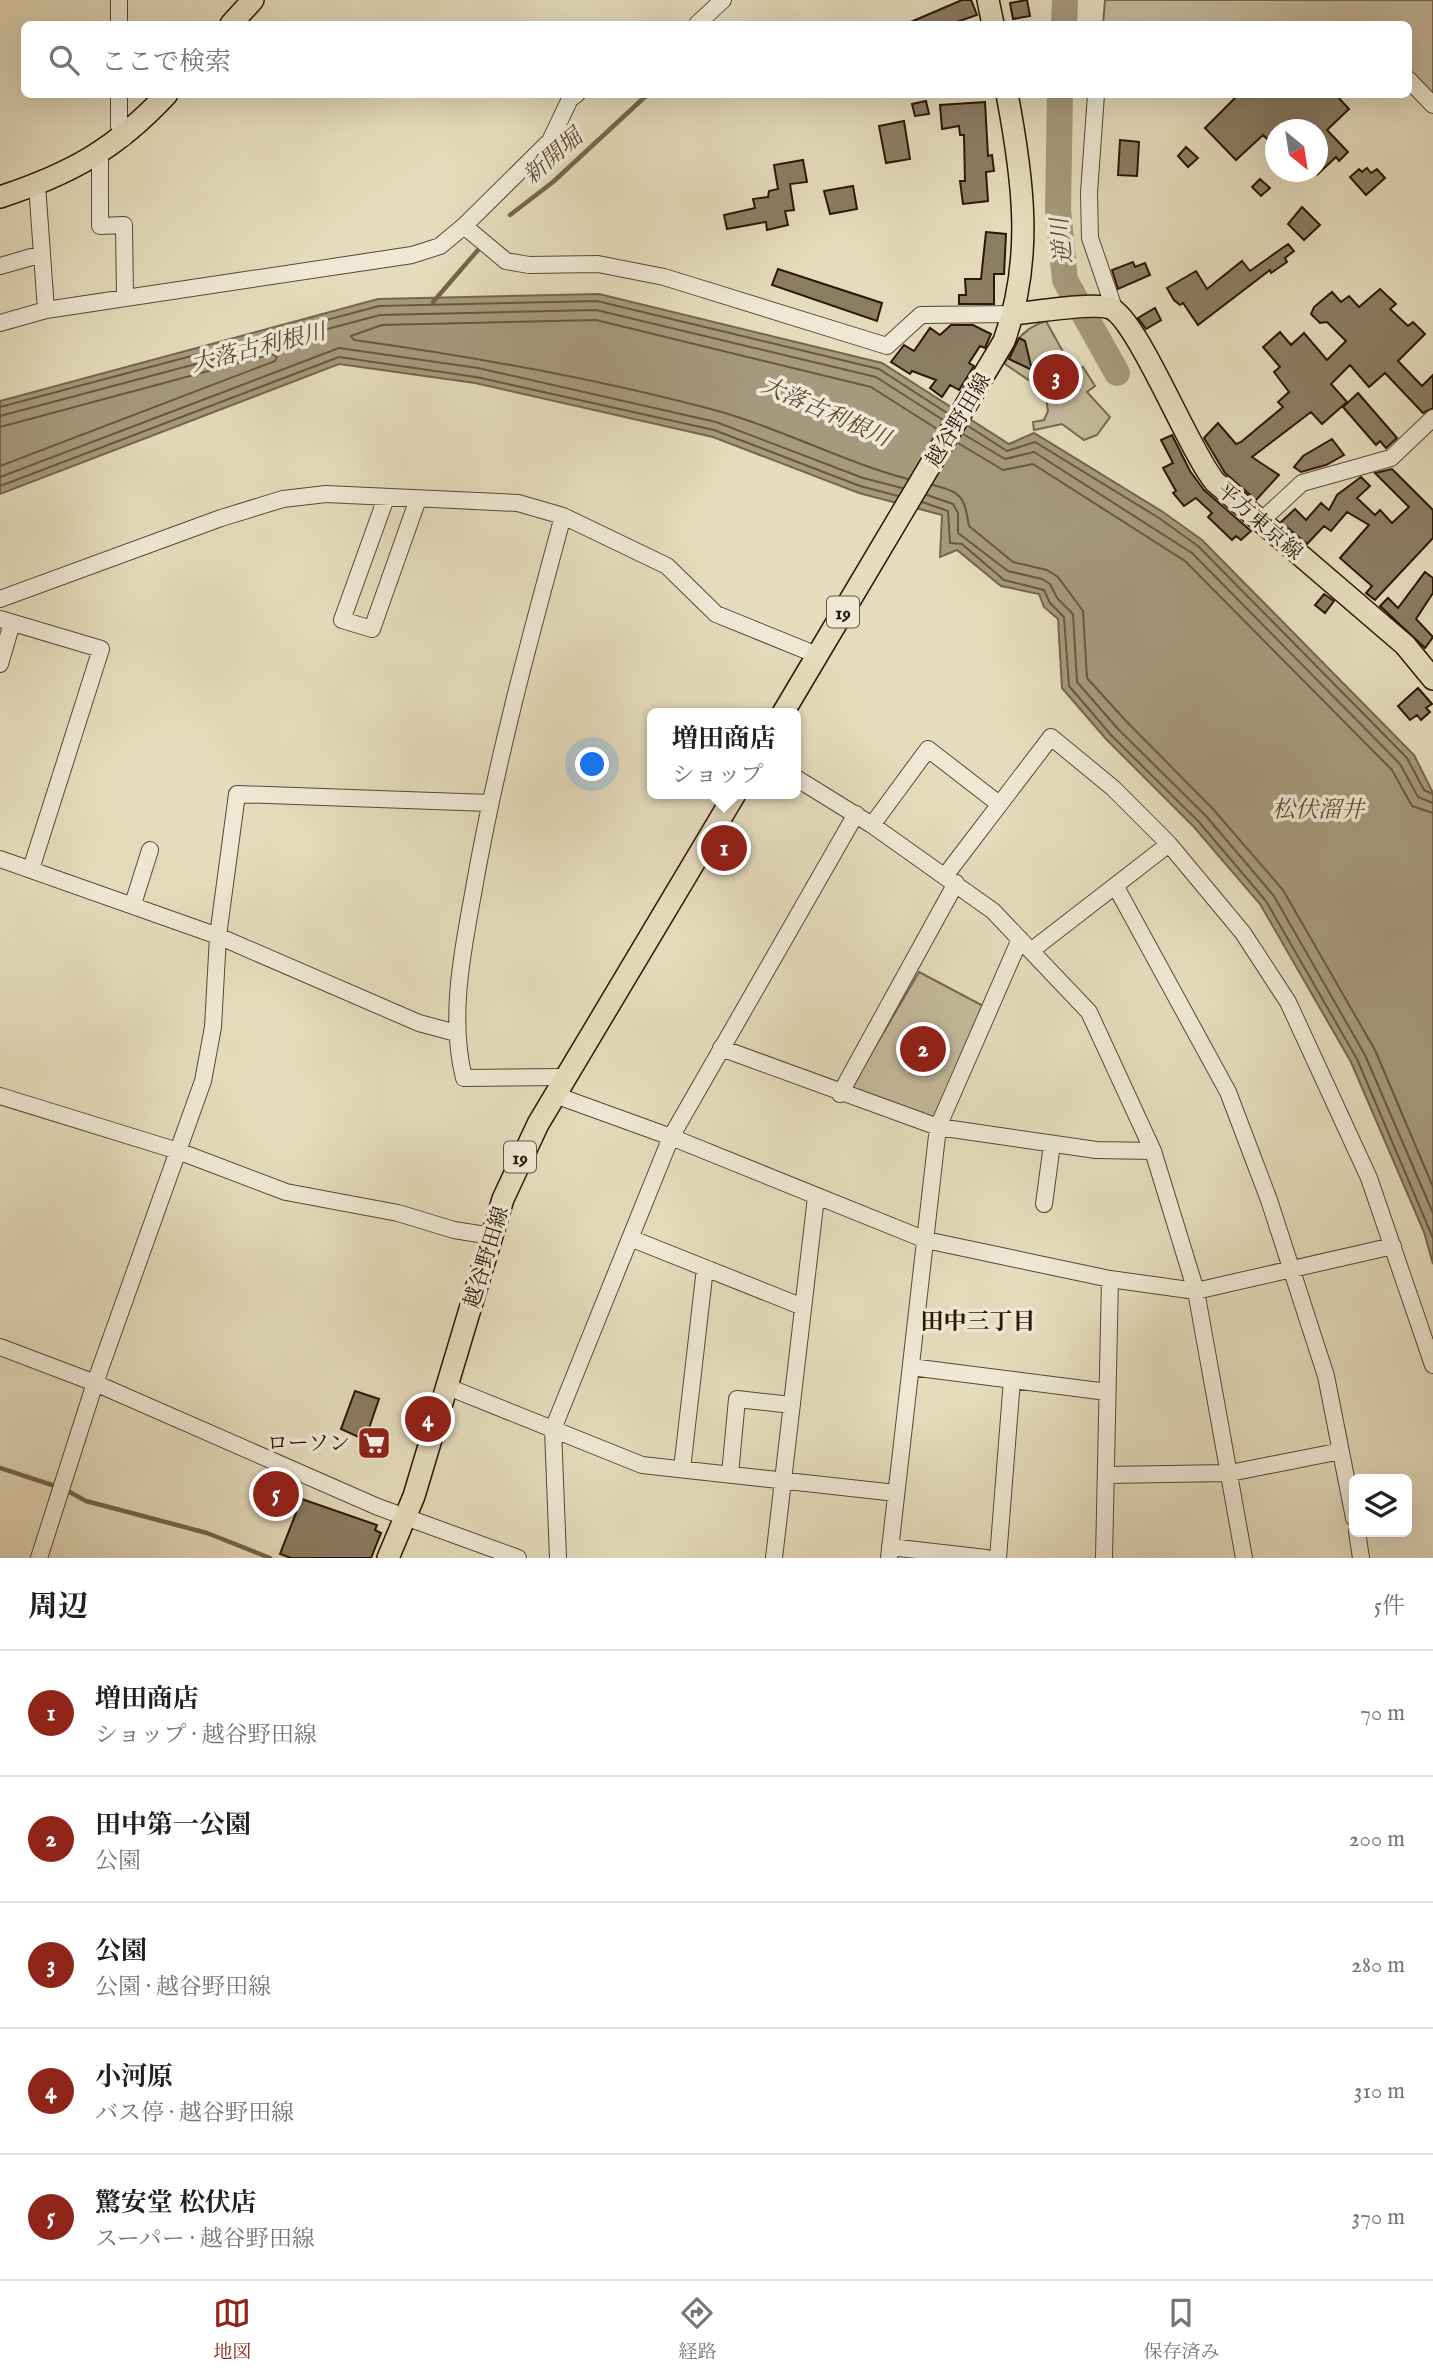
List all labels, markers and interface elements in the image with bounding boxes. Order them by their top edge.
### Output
search box [21,21,1412,98]
icon: search [45,41,83,79]
text: ここで検索 [101,46,231,79]
north arrow [1265,119,1328,182]
water label: 新開堀 [517,121,592,191]
water label: 逆川 [1045,213,1079,265]
water label: 大落古利根川 [188,317,332,379]
pin: 3 [1033,351,1079,403]
street label: 越谷野田線 [921,369,998,473]
water label: 大落古利根川 [756,371,897,455]
street label: 平方東京線 [1211,478,1307,567]
road number: 19 [827,596,859,628]
popup [647,708,801,799]
text: 増田商店 [672,723,776,756]
your location [575,747,609,781]
text: ショップ [672,761,764,790]
water label: 松伏溜井 [1272,796,1366,825]
pin: 1 [701,822,747,874]
pin: 2 [900,1023,946,1075]
road number: 19 [504,1142,536,1172]
street label: 越谷野田線 [459,1203,516,1312]
district label: 田中三丁目 [921,1308,1036,1337]
pin: 4 [405,1393,451,1445]
supermarket icon: ローソン [355,1424,393,1462]
place label: ローソン [267,1431,350,1458]
pin: 5 [253,1468,299,1520]
map controls [1349,1474,1412,1537]
button: layers [1349,1474,1412,1537]
text: 周辺 [28,1589,88,1627]
text: 5件 [1374,1592,1405,1621]
text: 増田商店 [95,1683,199,1716]
text: 1 [47,1699,55,1728]
text: 70 m [1360,1699,1405,1728]
text: ショップ · 越谷野田線 [95,1721,317,1750]
text: 田中第一公園 [95,1809,251,1842]
text: 2 [46,1825,56,1854]
text: 200 m [1349,1825,1405,1854]
text: 公園 [95,1847,141,1876]
text: 公園 [95,1935,147,1968]
text: 3 [47,1951,55,1980]
text: 280 m [1351,1951,1405,1980]
text: 公園 · 越谷野田線 [95,1973,271,2002]
text: 小河原 [95,2061,173,2094]
text: 4 [45,2077,57,2106]
text: 310 m [1354,2077,1405,2106]
text: バス停 · 越谷野田線 [95,2099,294,2128]
text: 驚安堂 松伏店 [95,2187,257,2220]
text: 5 [47,2203,55,2232]
text: 370 m [1352,2203,1405,2232]
text: スーパー · 越谷野田線 [95,2225,315,2254]
tab: 地図 [213,2294,252,2365]
tab: 経路 [678,2294,717,2365]
tab: 保存済み [1143,2294,1220,2365]

